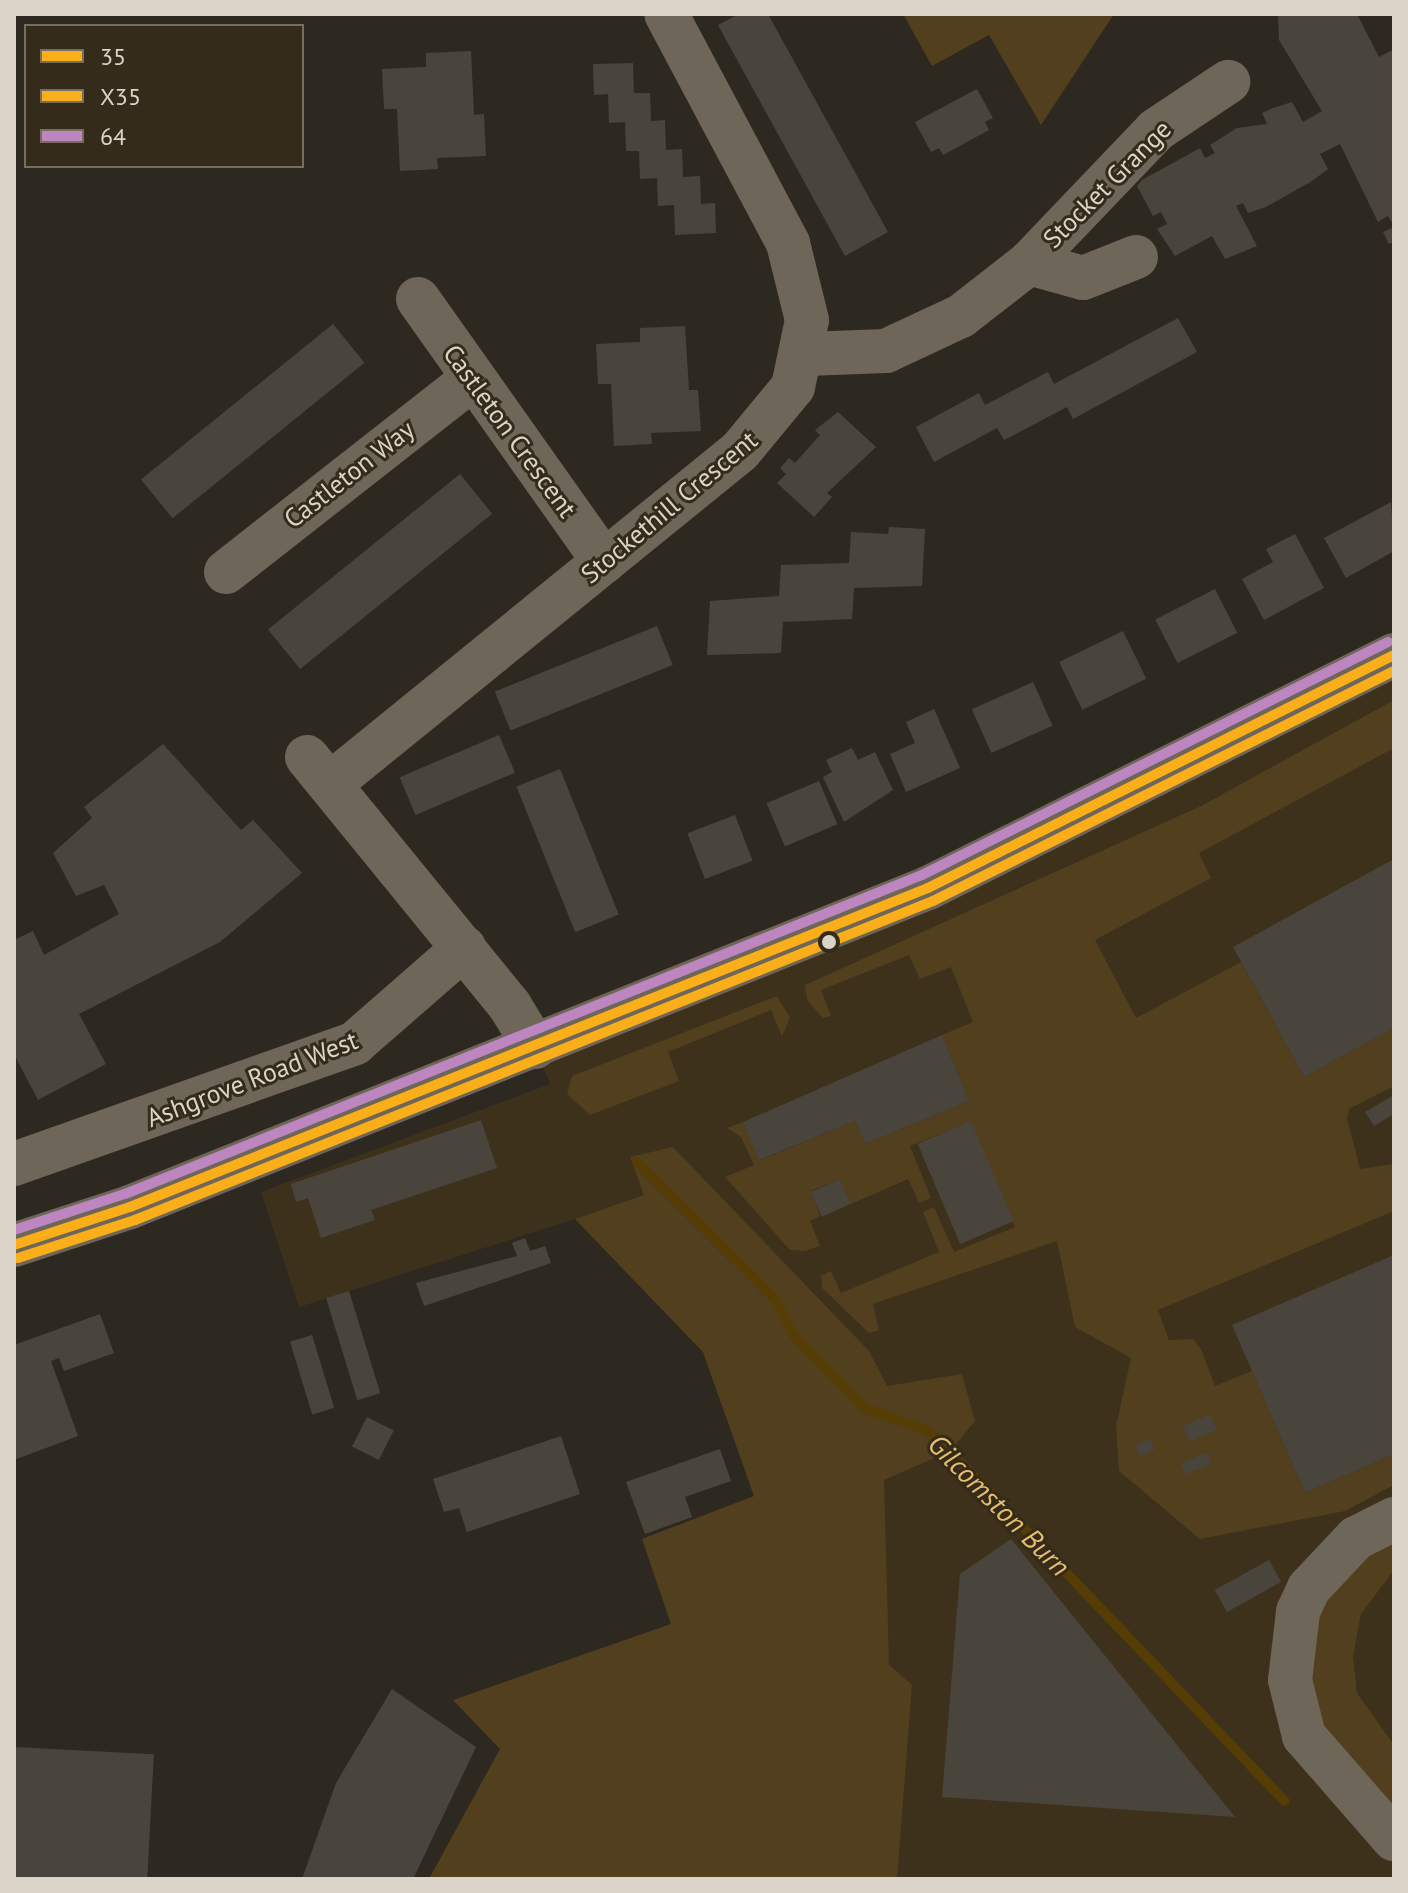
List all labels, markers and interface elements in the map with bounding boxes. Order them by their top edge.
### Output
legend [24,24,304,168]
text: 35 [100,41,126,72]
text: X35 [100,81,141,112]
street label: Stocket Grange [1037,114,1177,254]
text: 64 [100,121,126,152]
street label: Castleton Crescent [437,338,583,524]
street label: Castleton Way [278,413,420,535]
street label: Stockethill Crescent [575,424,763,590]
unlabelled marker [821,934,837,950]
street label: Ashgrove Road West [142,1024,362,1134]
water label: Gilcomston Burn [921,1427,1077,1583]

